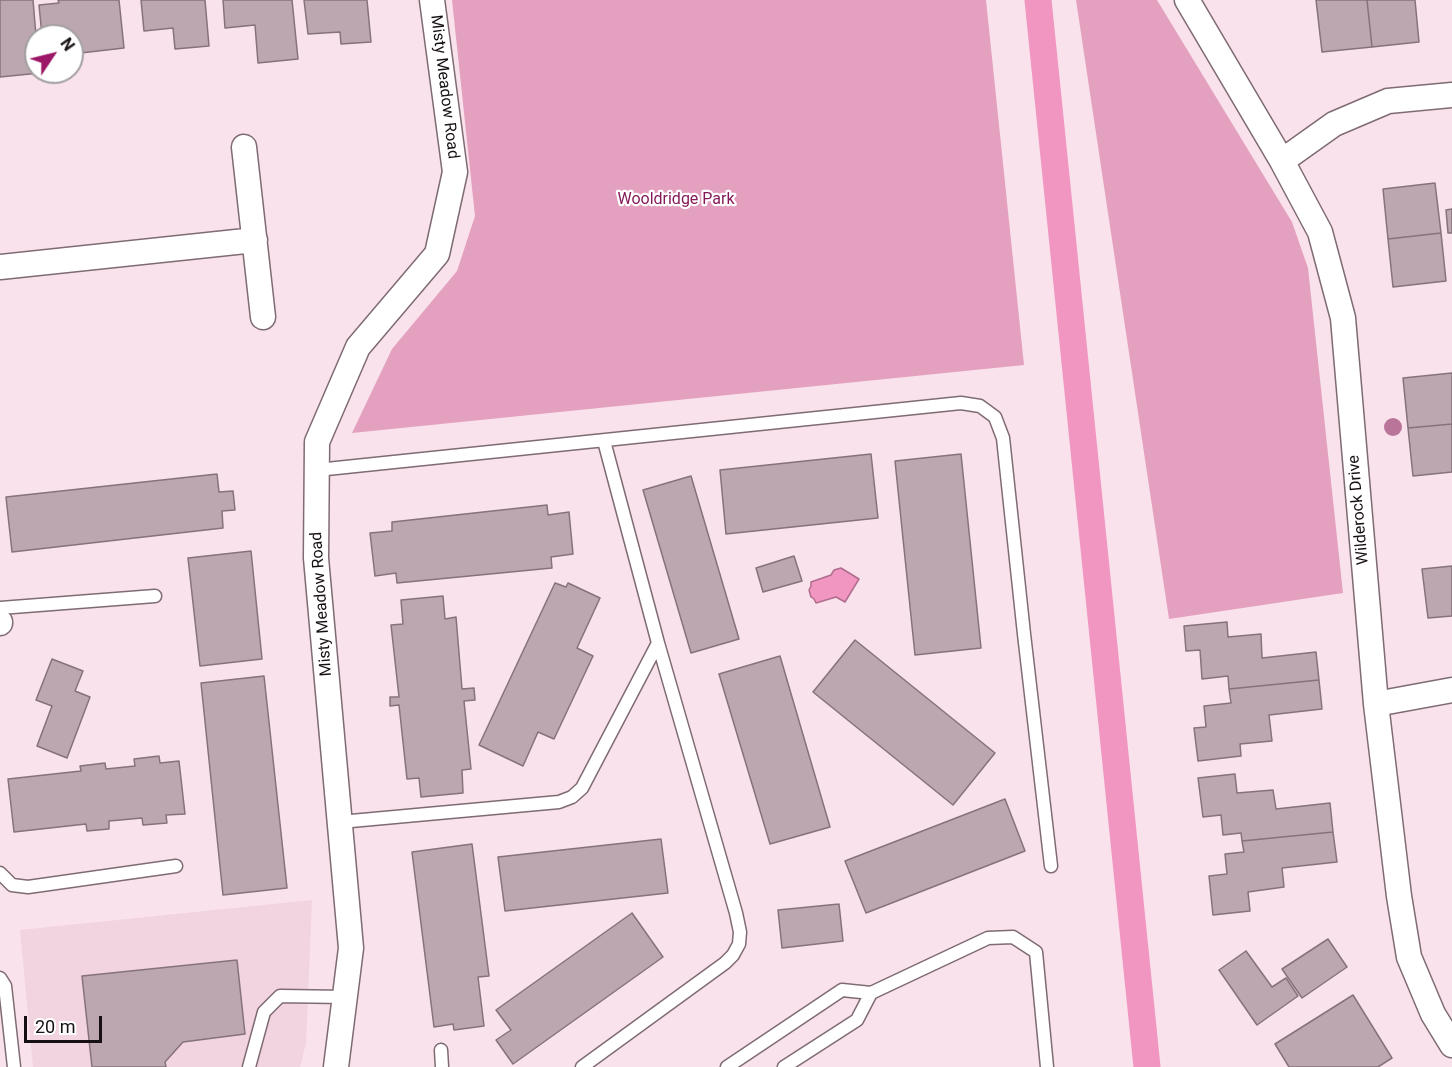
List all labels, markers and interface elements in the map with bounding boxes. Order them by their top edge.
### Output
street label: Misty Meadow Road [426,14,462,160]
north arrow [24,24,84,84]
text: N [56,34,79,55]
park label: Wooldridge Park [617,190,735,210]
street label: Wilderock Drive [1345,454,1373,566]
street label: Misty Meadow Road [307,531,337,677]
scale bar [27,1004,105,1042]
text: 20 m [35,1016,75,1037]

